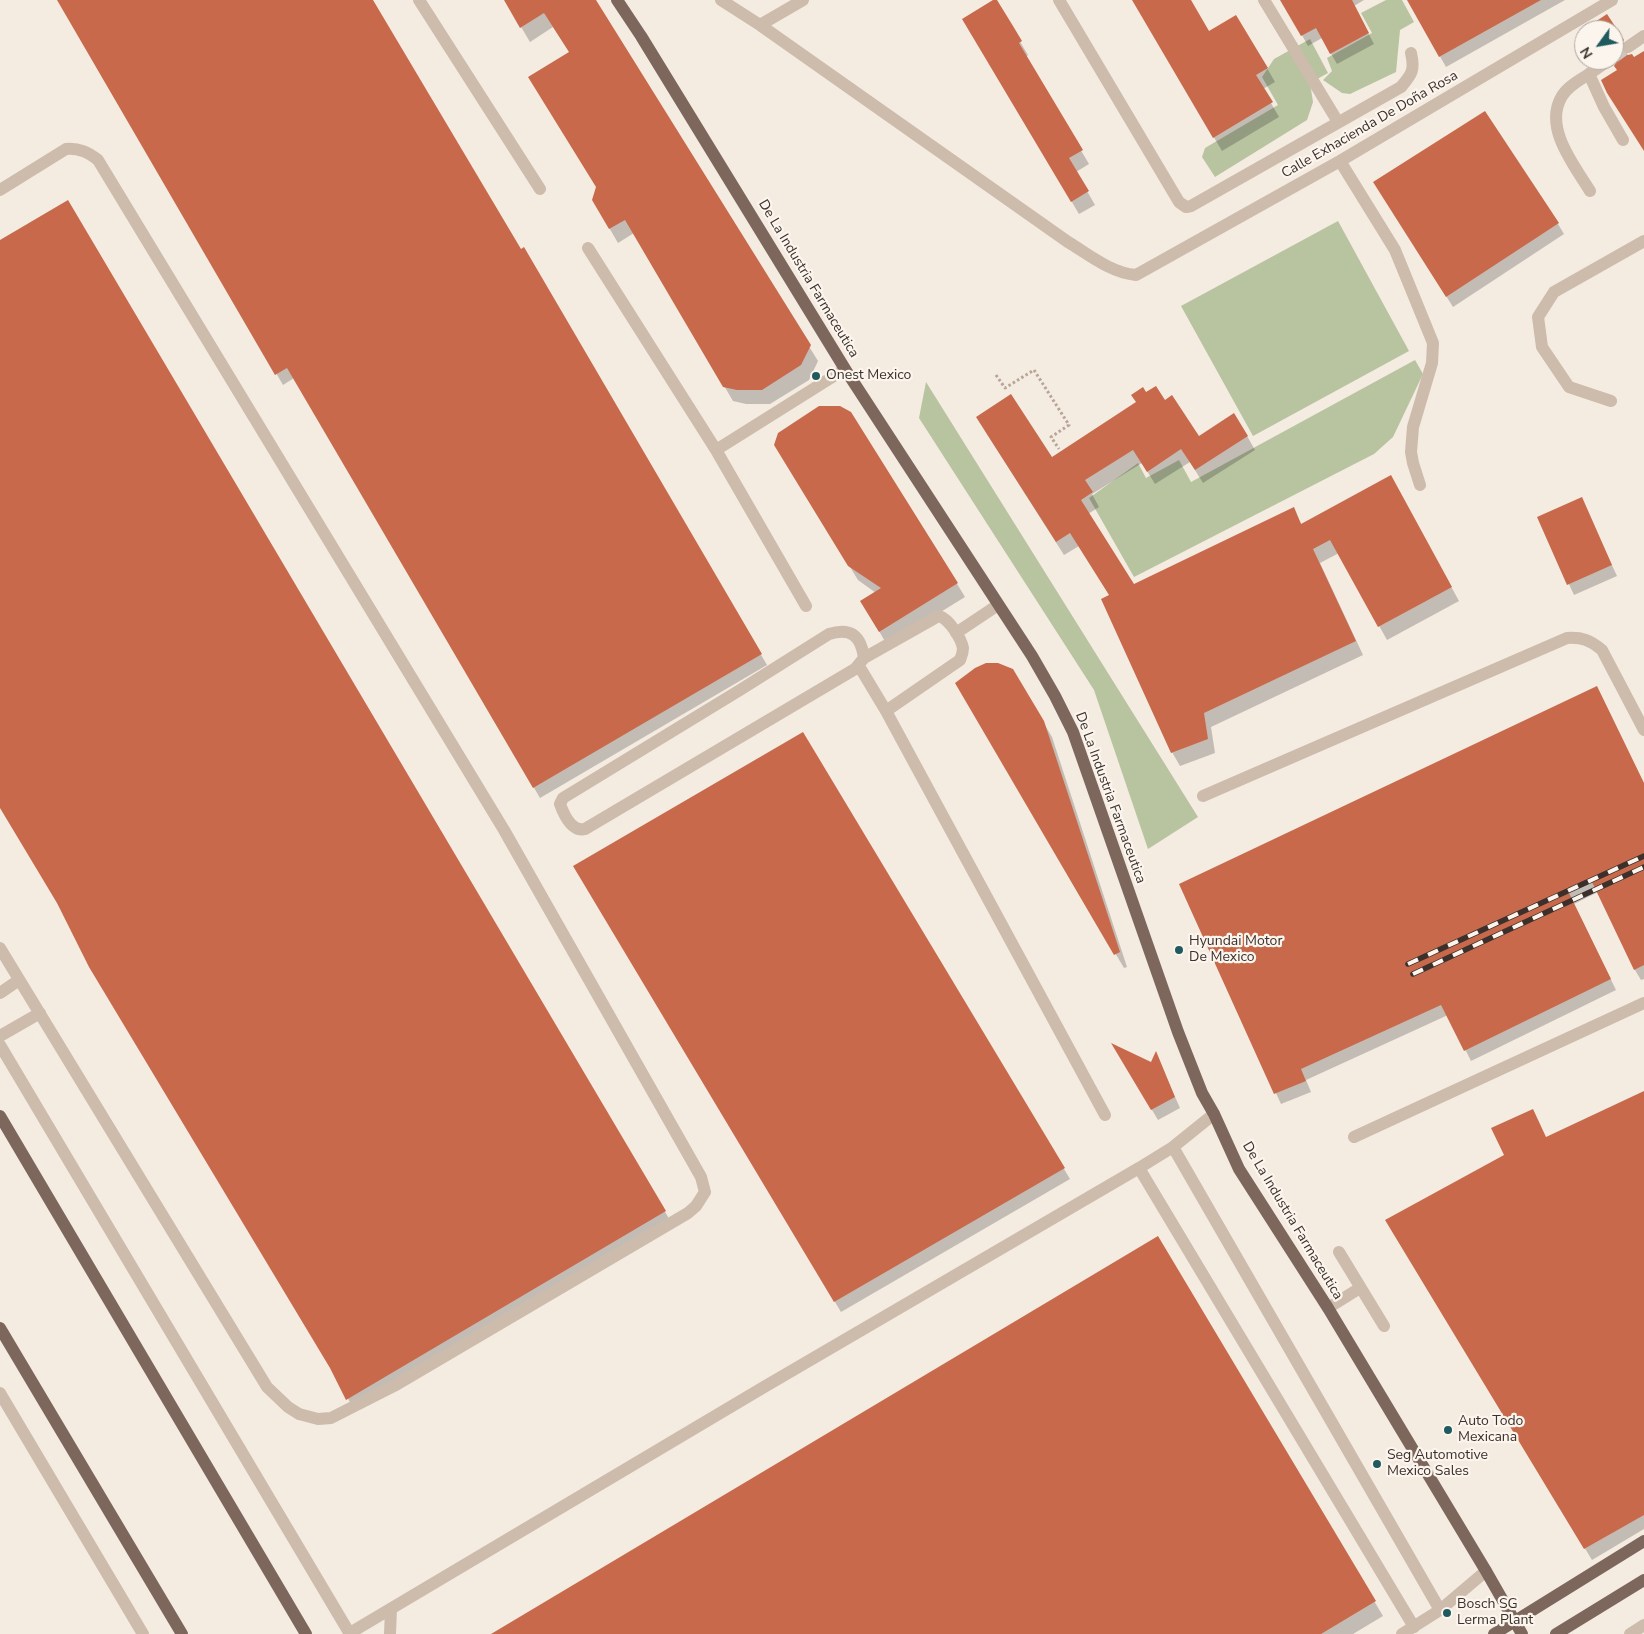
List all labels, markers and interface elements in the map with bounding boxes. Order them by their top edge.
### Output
north arrow [1574,20,1624,70]
text: N [1576,43,1598,62]
street label: Calle Exhacienda De Doña Rosa [1279,68,1461,182]
street label: De La Industria Farmaceutica [754,197,862,361]
place label: Onest Mexico [826,368,911,384]
marker: Onest Mexico [810,370,822,382]
street label: De La Industria Farmaceutica [1071,710,1149,886]
place label: Hyundai Motor De Mexico [1189,934,1282,966]
marker: Hyundai Motor De Mexico [1173,944,1185,956]
street label: De La Industria Farmaceutica [1238,1139,1346,1303]
place label: Auto Todo Mexicana [1458,1414,1523,1446]
marker: Auto Todo Mexicana [1442,1424,1454,1436]
place label: Seg Automotive Mexico Sales [1387,1448,1488,1480]
marker: Seg Automotive Mexico Sales [1371,1458,1383,1470]
place label: Bosch SG Lerma Plant [1457,1597,1533,1630]
marker: Bosch SG Lerma Plant [1441,1607,1453,1619]

